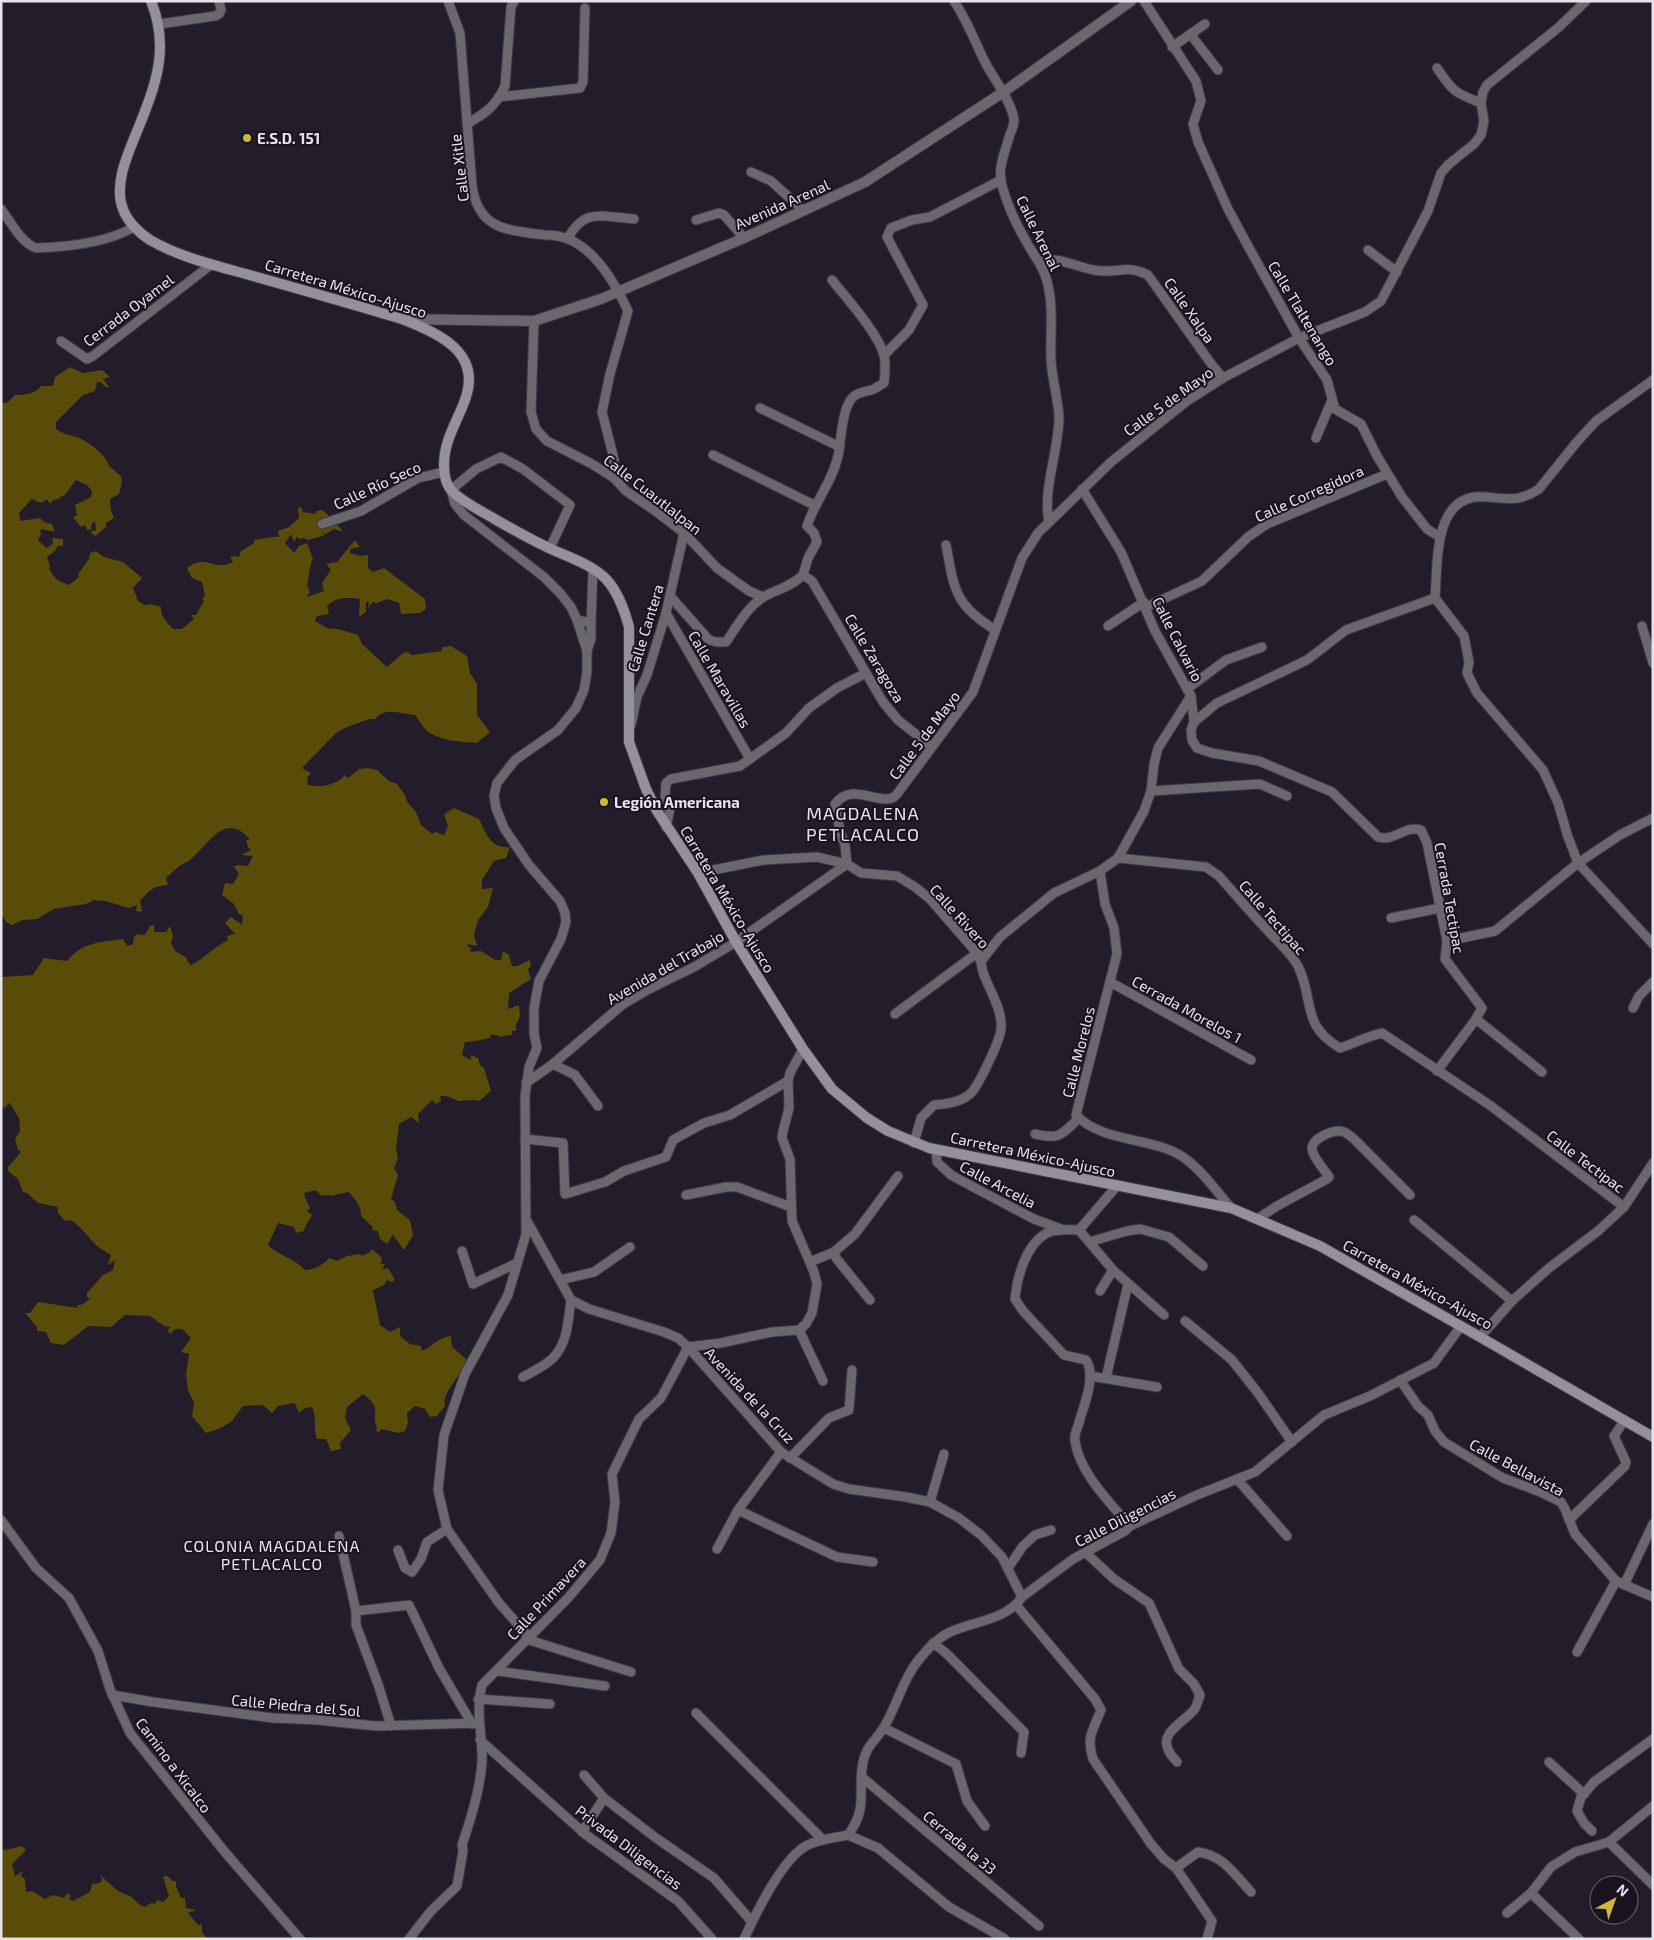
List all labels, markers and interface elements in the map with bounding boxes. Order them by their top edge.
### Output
place label: E.S.D. 151 [257,129,320,147]
marker: E.S.D. 151 [241,132,253,144]
street label: Calle Xitle [446,133,472,203]
street label: Avenida Arenal [732,175,833,233]
street label: Calle Arenal [1013,192,1065,274]
street label: Carretera México-Ajusco [263,255,429,322]
street label: Calle Tlaltenango [1265,257,1341,369]
street label: Cerrada Oyamel [79,270,177,350]
street label: Calle Xalpa [1161,274,1219,346]
street label: Calle 5 de Mayo [1120,362,1216,440]
street label: Calle Cuautlalpan [600,450,706,538]
street label: Calle Río Seco [331,457,423,513]
street label: Calle Corregidora [1252,461,1366,525]
street label: Calle Cantera [623,582,667,674]
street label: Calle Calvario [1149,594,1207,684]
street label: Calle Zaragoza [841,610,909,706]
street label: Calle Maravillas [685,627,755,731]
street label: Calle 5 de Mayo [885,687,963,783]
place label: Legión Americana [614,793,740,811]
marker: Legión Americana [598,796,610,808]
district label: MAGDALENA PETLACALCO [806,802,920,845]
street label: Carretera México-Ajusco [676,822,779,976]
street label: Cerrada Tectipac [1431,841,1469,955]
street label: Calle Tectipac [1236,876,1310,958]
street label: Calle Rivero [926,880,994,952]
street label: Avenida del Trabajo [603,926,727,1009]
street label: Cerrada Morelos 1 [1129,971,1245,1047]
street label: Calle Morelos [1058,1005,1098,1099]
street label: Calle Tectipac [1543,1126,1629,1196]
street label: Carretera México-Ajusco [949,1128,1117,1181]
street label: Calle Arcelia [957,1156,1039,1212]
street label: Carretera México-Ajusco [1340,1235,1496,1334]
street label: Avenida de la Cruz [701,1343,799,1447]
street label: Calle Bellavista [1466,1434,1568,1500]
street label: Calle Diligencias [1071,1484,1179,1550]
district label: COLONIA MAGDALENA PETLACALCO [184,1536,360,1573]
street label: Calle Primavera [503,1553,589,1643]
street label: Calle Piedra del Sol [231,1690,362,1720]
street label: Camino a Xicalco [132,1714,216,1816]
street label: Privada Diligencias [572,1801,686,1893]
street label: Cerrada la 33 [920,1806,1000,1878]
north arrow [1589,1875,1639,1925]
text: N [1613,1880,1632,1900]

